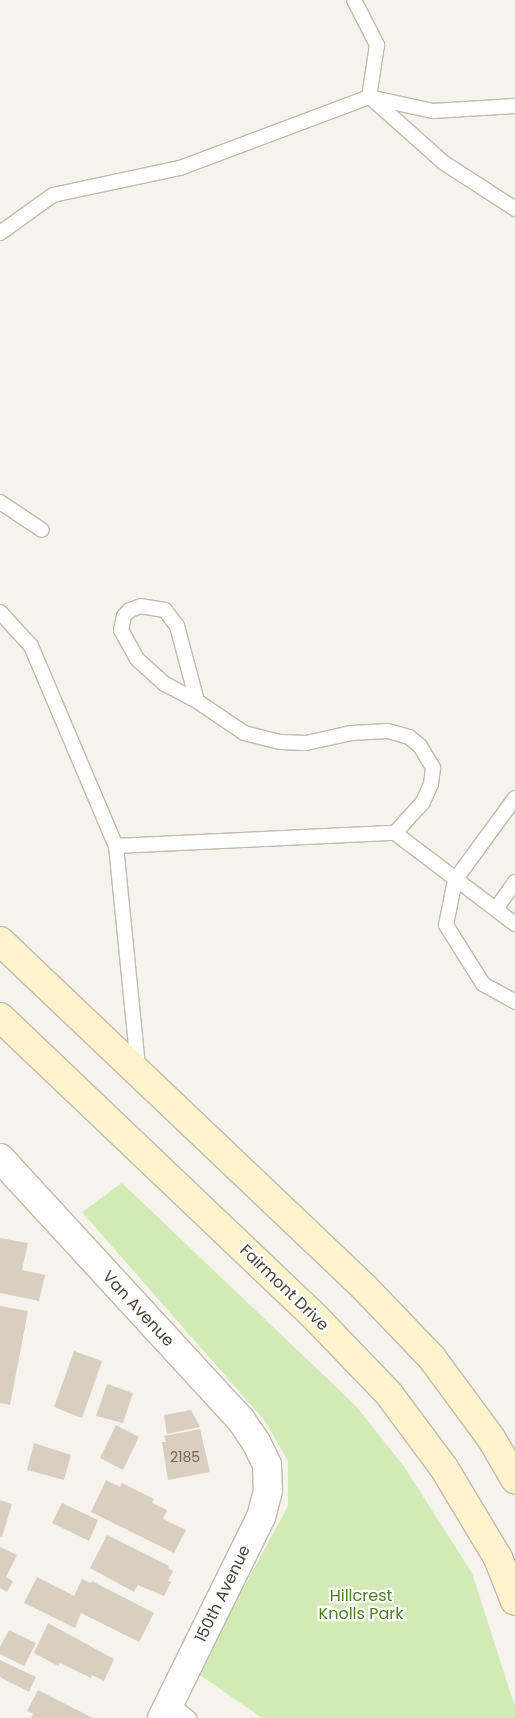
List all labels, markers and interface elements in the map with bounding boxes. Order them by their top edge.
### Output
street label: Fairmont Drive [236,1241,332,1335]
street label: Van Avenue [98,1267,178,1351]
house number: 2185 [170,1449,200,1465]
street label: 150th Avenue [191,1542,255,1646]
park label: Hillcrest Knolls Park [319,1586,403,1624]

